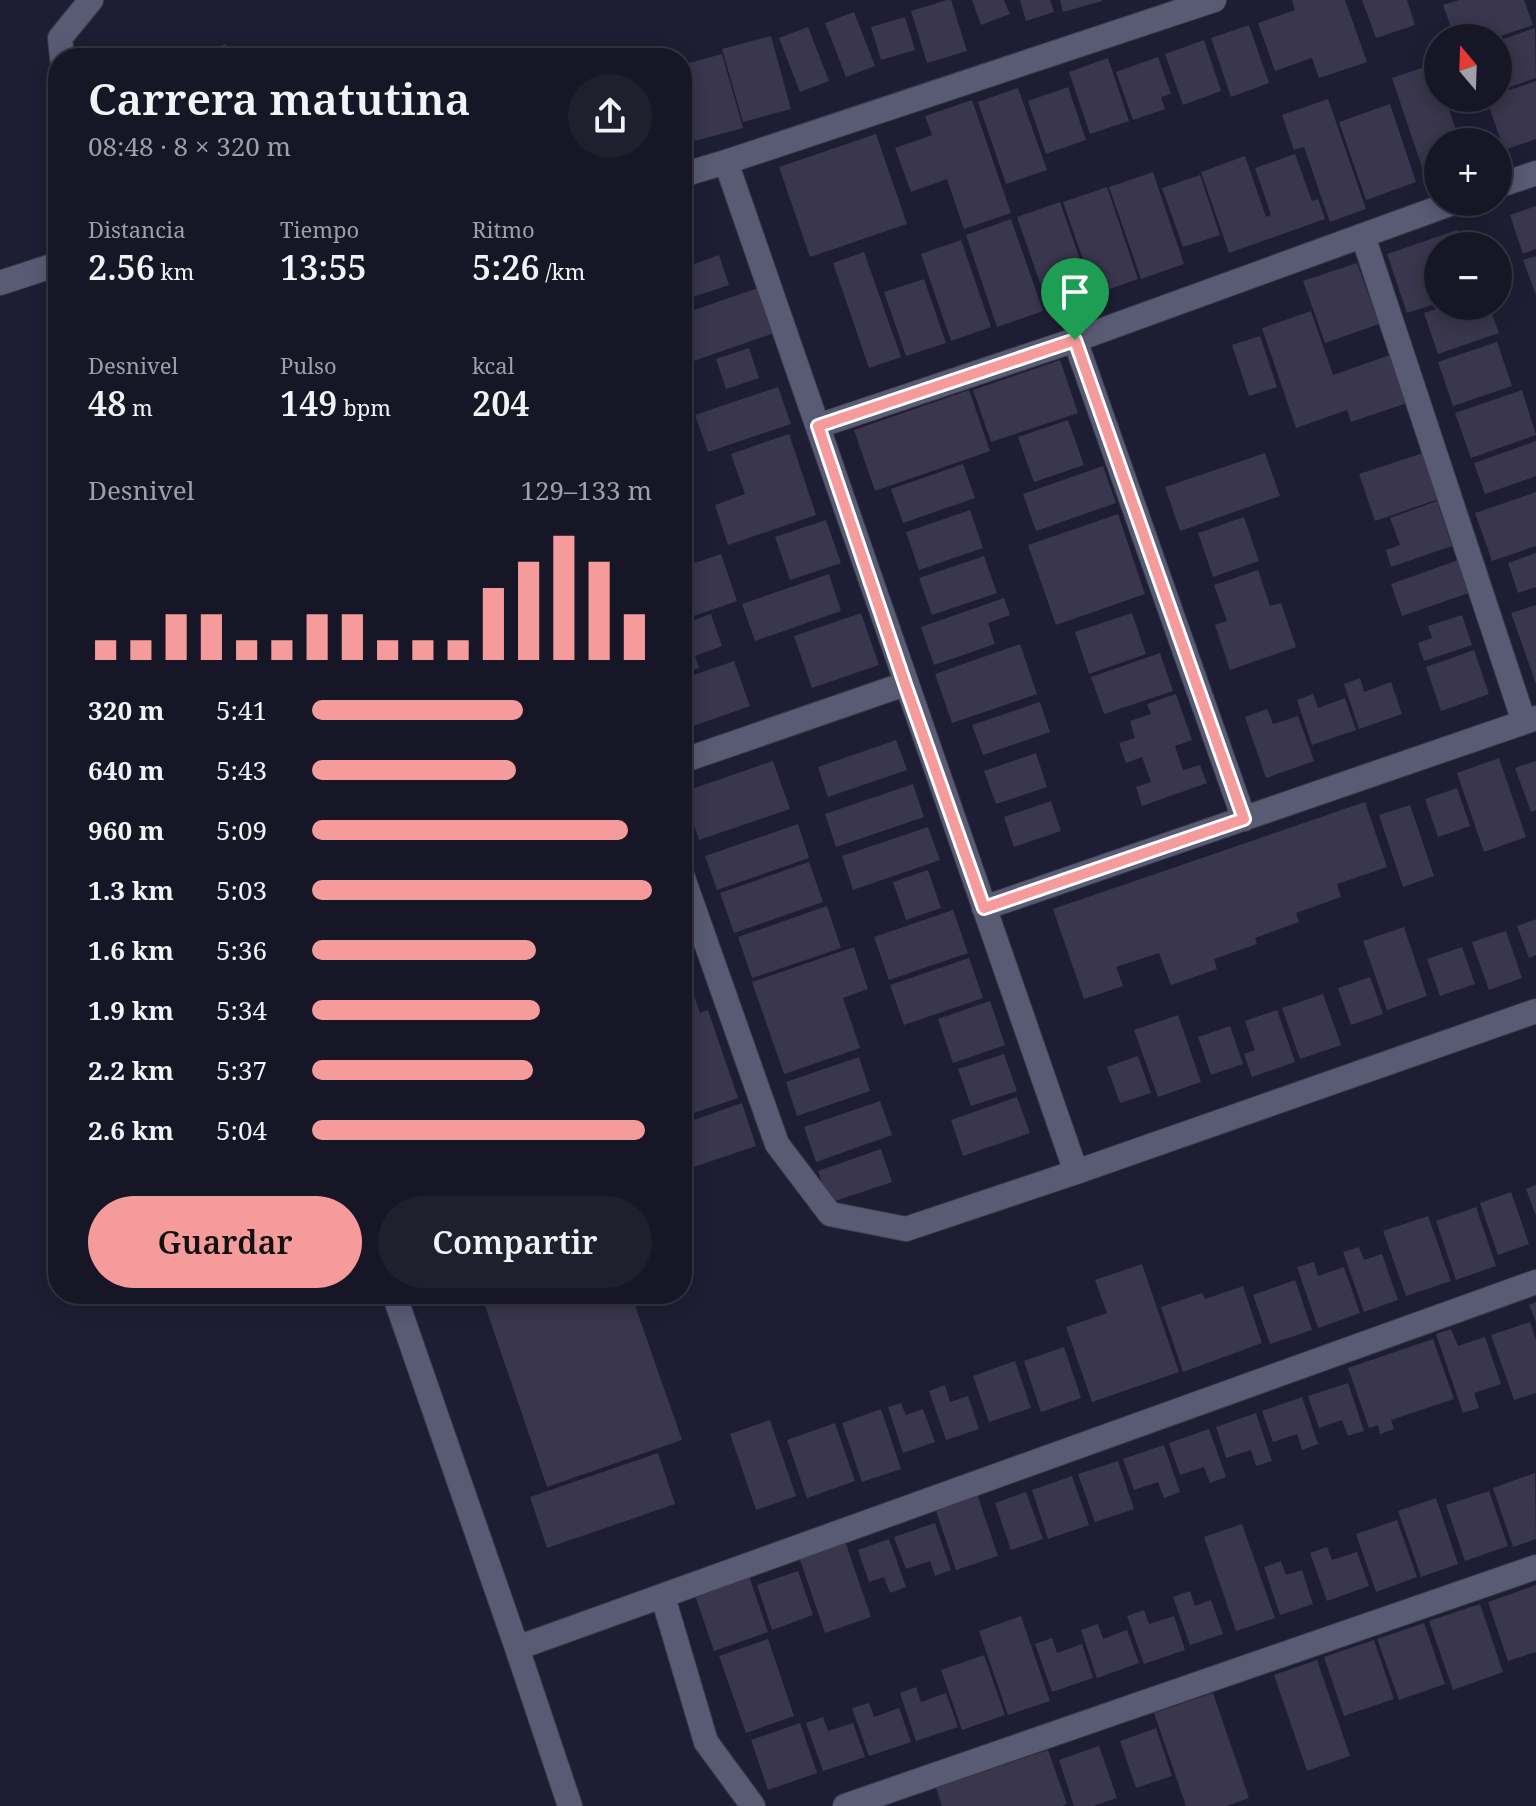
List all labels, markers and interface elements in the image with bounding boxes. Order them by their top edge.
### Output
north arrow [1424,24,1512,112]
map controls [1424,24,1512,320]
text: Carrera matutina [88,68,471,128]
button: share [568,74,652,158]
text: 08:48 · 8 × 320 m [88,128,291,164]
button: + [1424,128,1512,216]
text: Distancia [88,214,186,244]
text: Tiempo [280,214,359,244]
text: Ritmo [472,214,535,244]
button: − [1424,232,1512,320]
text: 2.56 [88,244,155,290]
text: 13:55 [280,244,367,290]
text: 5:26 [472,244,540,290]
text: km [155,256,194,286]
text: /km [540,256,585,286]
pin [1041,258,1109,340]
icon: arrive [1053,270,1097,314]
text: Desnivel [88,350,178,380]
text: Pulso [280,350,337,380]
text: kcal [472,350,514,380]
text: 48 [88,380,126,426]
text: 149 [280,380,337,426]
text: 204 [472,380,529,426]
text: m [126,392,153,422]
text: bpm [337,392,391,422]
text: Desnivel [88,472,195,508]
text: 129–133 m [520,472,652,508]
text: 320 m [88,692,164,728]
text: 5:41 [216,692,267,728]
text: 640 m [88,752,164,788]
text: 5:43 [216,752,267,788]
text: 960 m [88,812,164,848]
text: 5:09 [216,812,267,848]
text: 1.3 km [88,872,174,908]
text: 5:03 [216,872,267,908]
text: 1.6 km [88,932,174,968]
text: 5:36 [216,932,267,968]
text: 1.9 km [88,992,174,1028]
text: 5:34 [216,992,267,1028]
text: 2.2 km [88,1052,174,1088]
text: 5:37 [216,1052,267,1088]
text: 2.6 km [88,1112,174,1148]
text: 5:04 [216,1112,267,1148]
button: Guardar [88,1196,362,1288]
button: Compartir [378,1196,652,1288]

